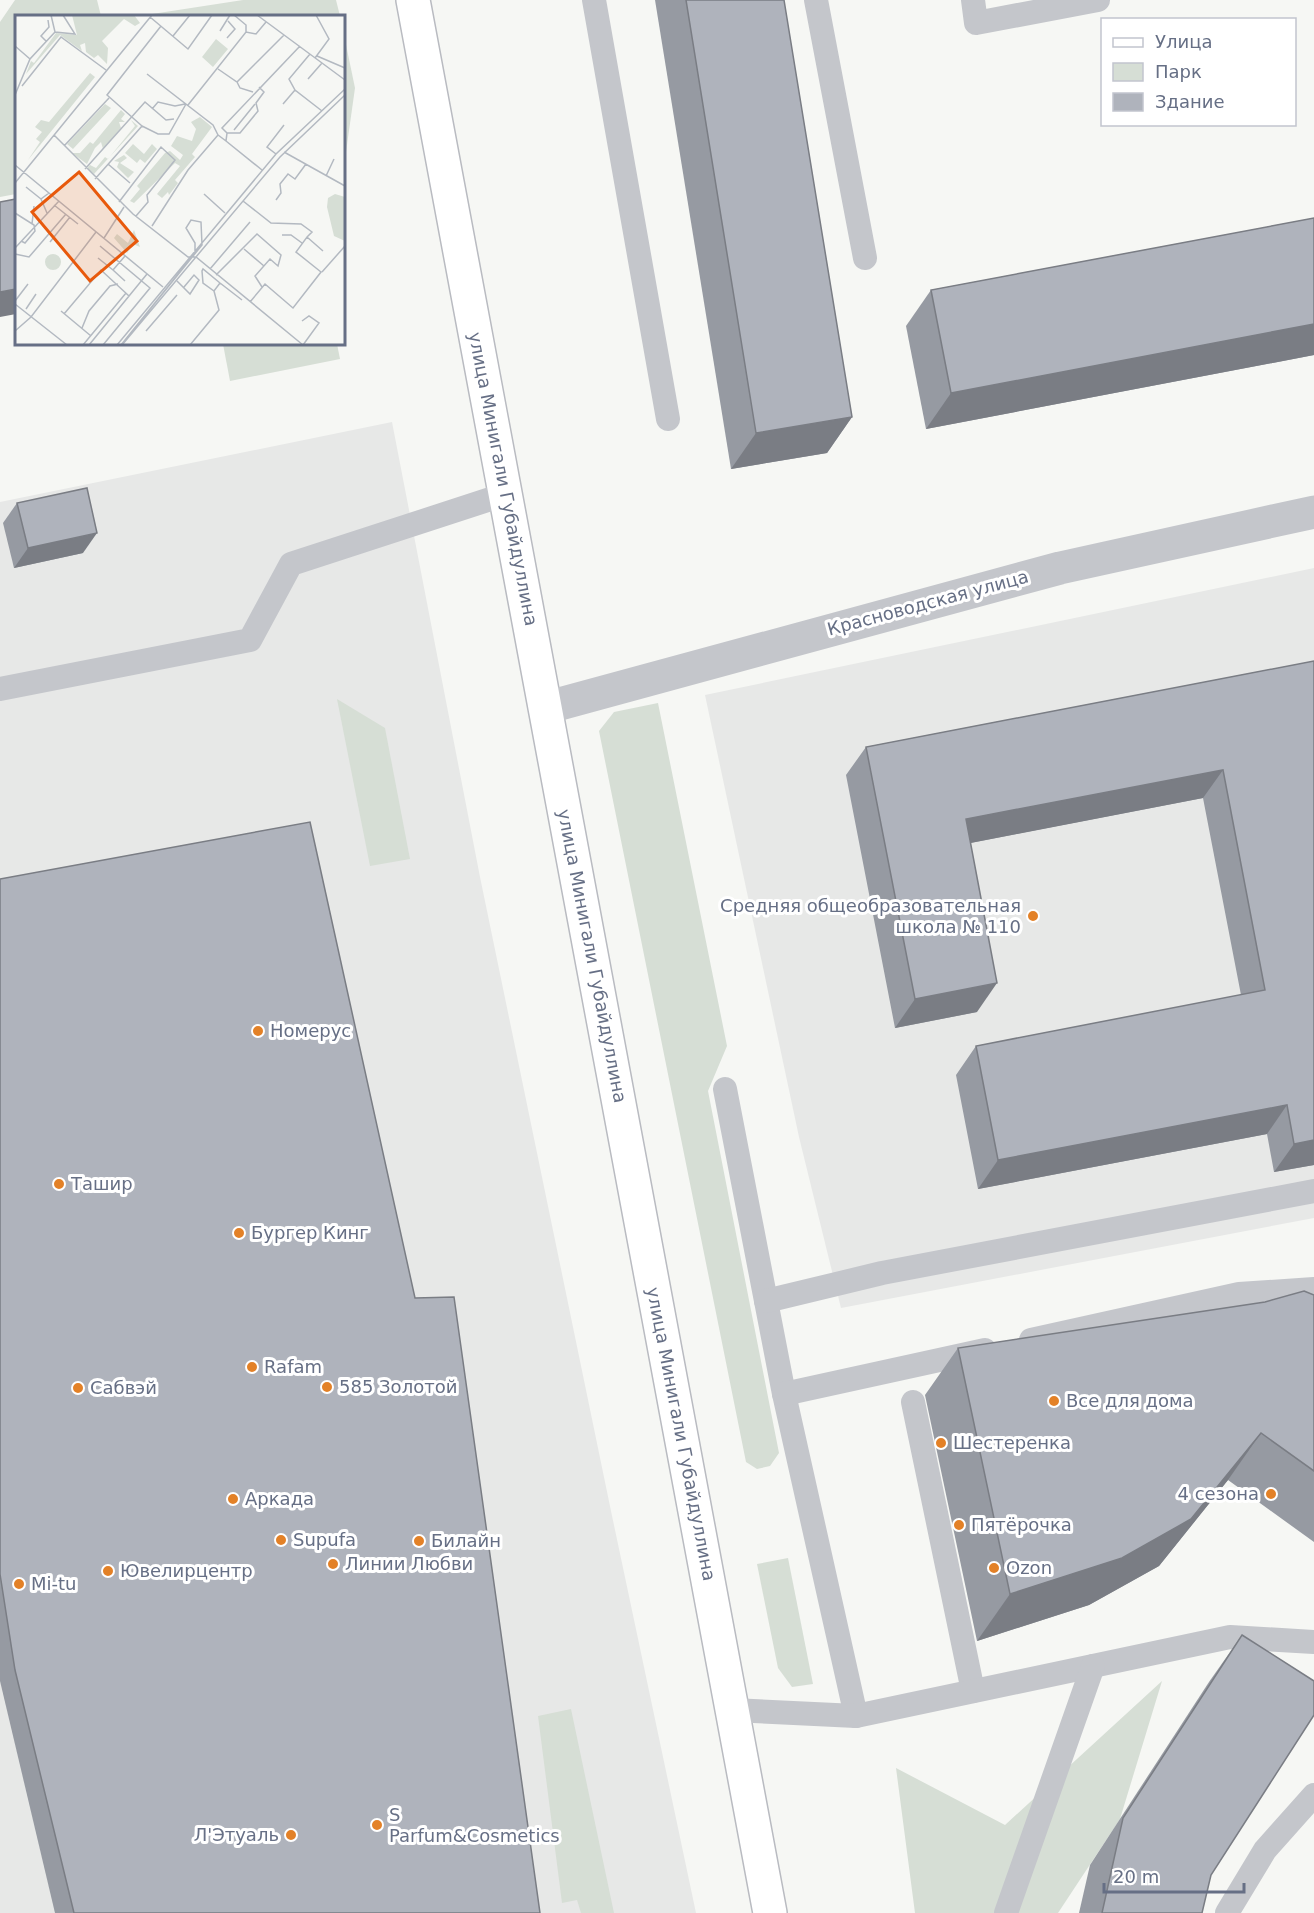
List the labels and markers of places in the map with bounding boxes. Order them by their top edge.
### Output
place label: Средняя общеобразовательная школа № 110 [720,895,1021,937]
marker: Средняя общеобразовательная школа № 110 [1026,909,1040,923]
place label: Номерус [270,1020,351,1041]
marker: Номерус [251,1024,265,1038]
place label: Ташир [70,1173,133,1194]
marker: Ташир [52,1177,66,1191]
place label: Бургер Кинг [251,1222,369,1243]
marker: Бургер Кинг [232,1226,246,1240]
place label: Rafam [264,1356,322,1377]
marker: Rafam [245,1360,259,1374]
place label: 585 Золотой [339,1376,457,1397]
place label: Сабвэй [90,1377,157,1398]
marker: 585 Золотой [320,1380,334,1394]
marker: Сабвэй [71,1381,85,1395]
place label: Все для дома [1066,1390,1194,1411]
marker: Все для дома [1047,1394,1061,1408]
place label: Шестеренка [953,1432,1071,1453]
marker: Шестеренка [934,1436,948,1450]
place label: 4 сезона [1177,1483,1259,1504]
marker: 4 сезона [1264,1487,1278,1501]
place label: Аркада [245,1488,314,1509]
marker: Аркада [226,1492,240,1506]
place label: Пятёрочка [971,1514,1072,1535]
marker: Пятёрочка [952,1518,966,1532]
place label: Supufa [293,1529,356,1550]
place label: Билайн [431,1530,501,1551]
marker: Supufa [274,1533,288,1547]
marker: Билайн [412,1534,426,1548]
place label: Линии Любви [345,1553,473,1574]
marker: Линии Любви [326,1557,340,1571]
place label: Ozon [1006,1557,1052,1578]
place label: Ювелирцентр [120,1560,253,1581]
marker: Ozon [987,1561,1001,1575]
marker: Ювелирцентр [101,1564,115,1578]
place label: Mi-tu [31,1573,77,1594]
marker: Mi-tu [12,1577,26,1591]
place label: S Parfum&Cosmetics [389,1804,560,1846]
marker: S Parfum&Cosmetics [370,1818,384,1832]
place label: Л'Этуаль [194,1824,279,1845]
marker: Л'Этуаль [284,1828,298,1842]

